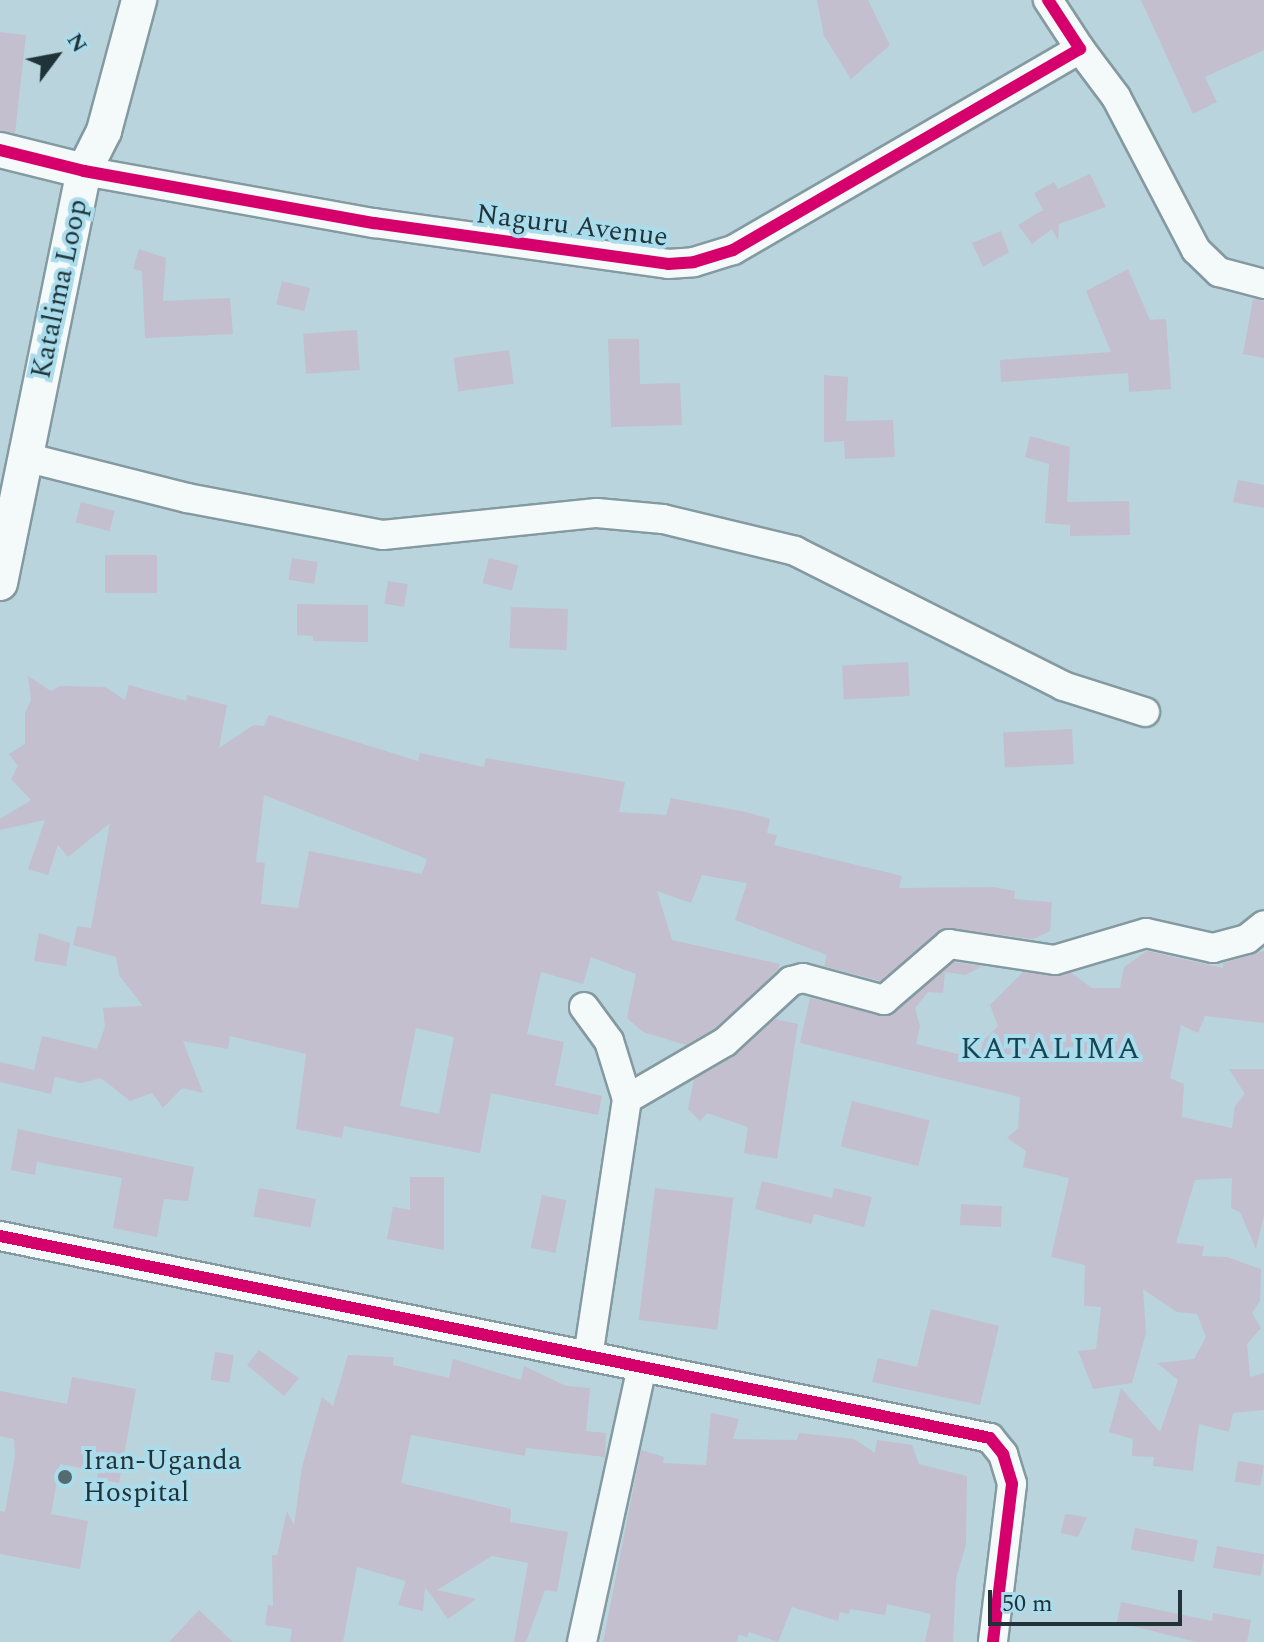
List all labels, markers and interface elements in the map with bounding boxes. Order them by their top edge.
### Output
north arrow [16,16,96,96]
text: N [58,27,96,59]
street label: Katalima Loop [25,196,95,382]
street label: Naguru Avenue [474,198,670,254]
district label: KATALIMA [960,1031,1142,1067]
place label: Iran-Uganda Hospital [83,1444,242,1510]
marker: Iran-Uganda Hospital [54,1466,76,1488]
scale bar [992,1574,1186,1624]
text: 50 m [1002,1586,1053,1622]

